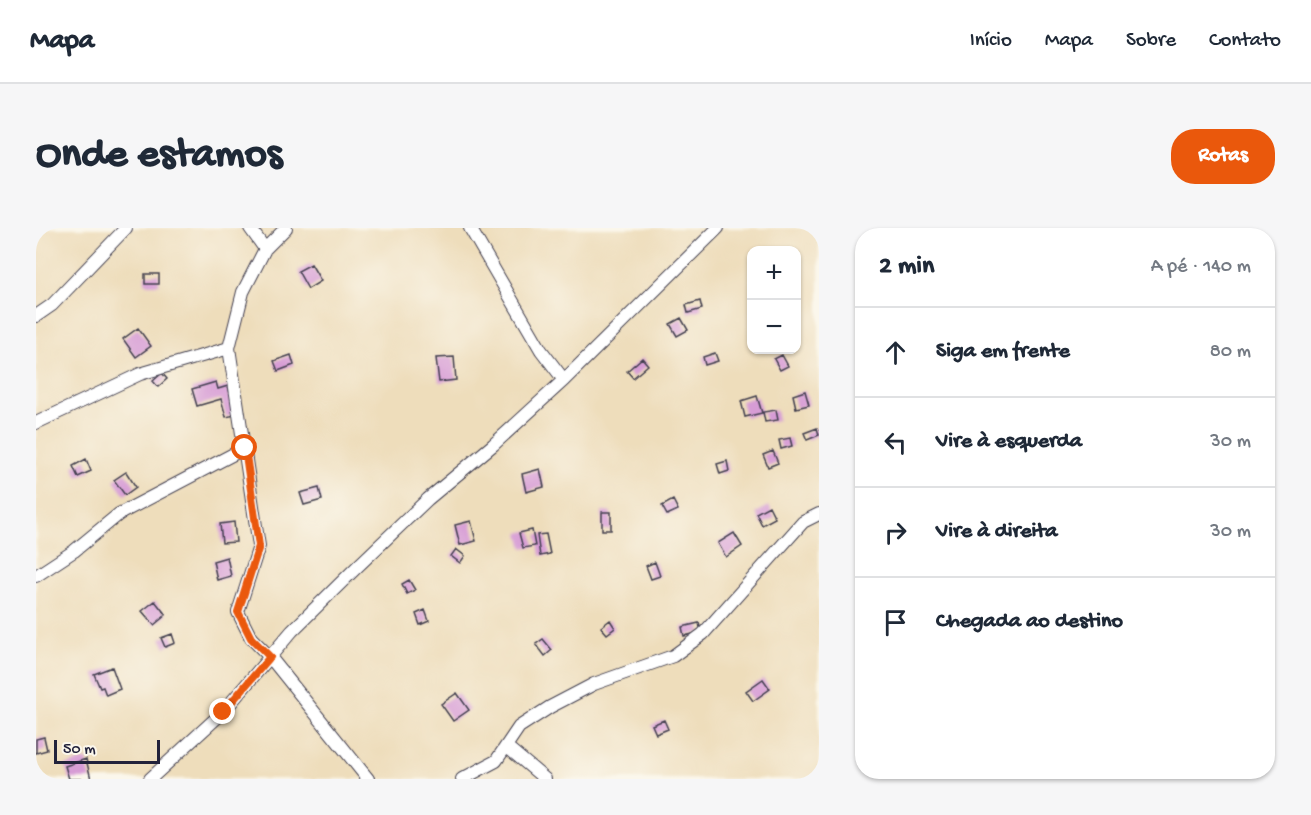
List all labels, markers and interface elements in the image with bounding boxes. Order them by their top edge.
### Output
text: Mapa [30,25,94,58]
text: Início [970,29,1012,54]
text: Mapa [1045,29,1093,54]
text: Sobre [1126,29,1176,54]
text: Contato [1209,29,1281,54]
button: Rotas [1171,129,1275,184]
text: Onde estamos [36,132,282,181]
map controls [747,246,801,354]
button: + [747,246,801,300]
text: 2 min [879,252,934,283]
text: A pé · 140 m [1151,256,1251,279]
button: − [747,300,801,354]
icon: ahead [879,336,912,369]
text: Siga em frente [936,339,1070,365]
text: 80 m [1210,341,1251,364]
icon: left [879,426,912,459]
text: Vire à esquerda [936,429,1082,455]
text: 30 m [1210,431,1251,454]
route start [231,434,257,460]
icon: right [879,516,912,549]
text: Vire à direita [936,519,1058,545]
text: 30 m [1210,521,1251,544]
icon: arrive [879,606,912,639]
text: Chegada ao destino [936,609,1123,635]
route end [209,698,235,724]
scale bar [54,737,160,764]
text: 50 m [63,741,96,760]

